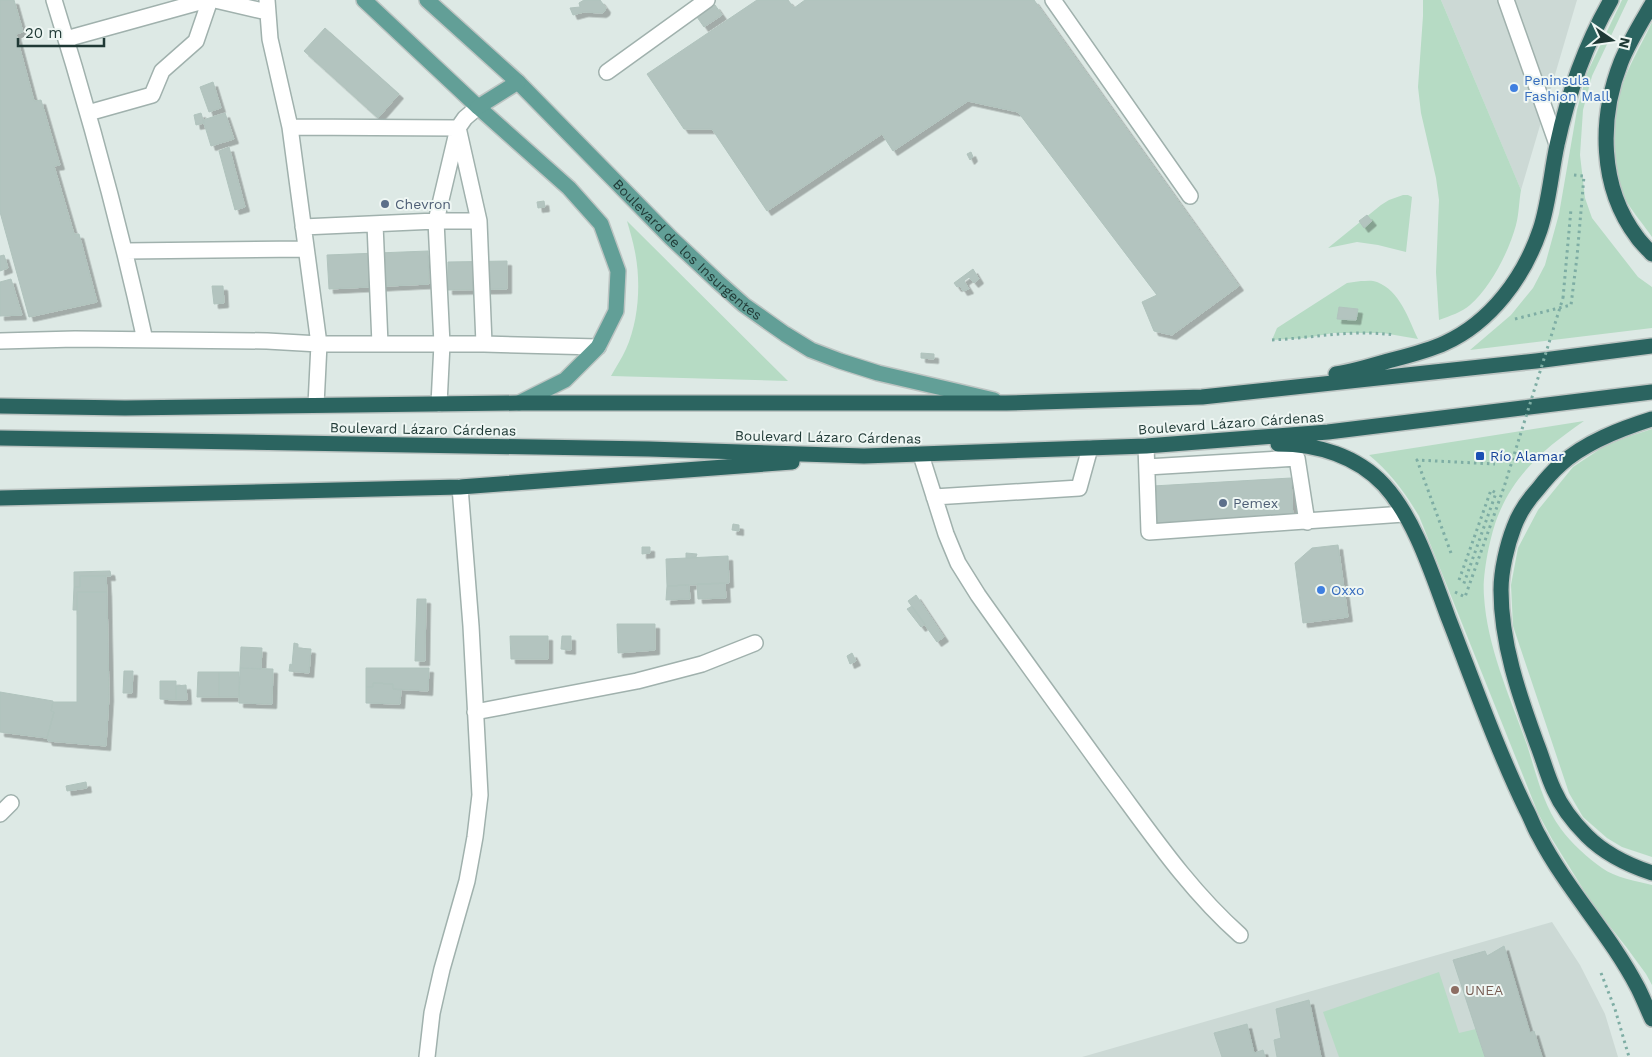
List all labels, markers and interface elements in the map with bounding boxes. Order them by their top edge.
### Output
scale bar [18,15,104,47]
north arrow [1587,15,1637,65]
text: 20 m [25,24,63,42]
text: N [1616,36,1634,50]
place label: Peninsula Fashion Mall [1524,72,1610,104]
marker: Peninsula Fashion Mall [1508,82,1520,94]
street label: Boulevard de los Insurgentes [610,176,765,323]
place label: Chevron [395,196,451,212]
marker: Chevron [379,198,391,210]
street label: Boulevard Lázaro Cárdenas [1137,409,1325,437]
street label: Boulevard Lázaro Cárdenas [330,419,516,439]
street label: Boulevard Lázaro Cárdenas [735,427,921,447]
place label: Río Alamar [1490,448,1564,464]
marker: Río Alamar [1474,450,1486,462]
place label: Pemex [1233,495,1278,511]
marker: Pemex [1217,497,1229,509]
place label: Oxxo [1331,582,1364,598]
marker: Oxxo [1315,584,1327,596]
place label: UNEA [1465,982,1503,998]
marker: UNEA [1449,984,1461,996]

